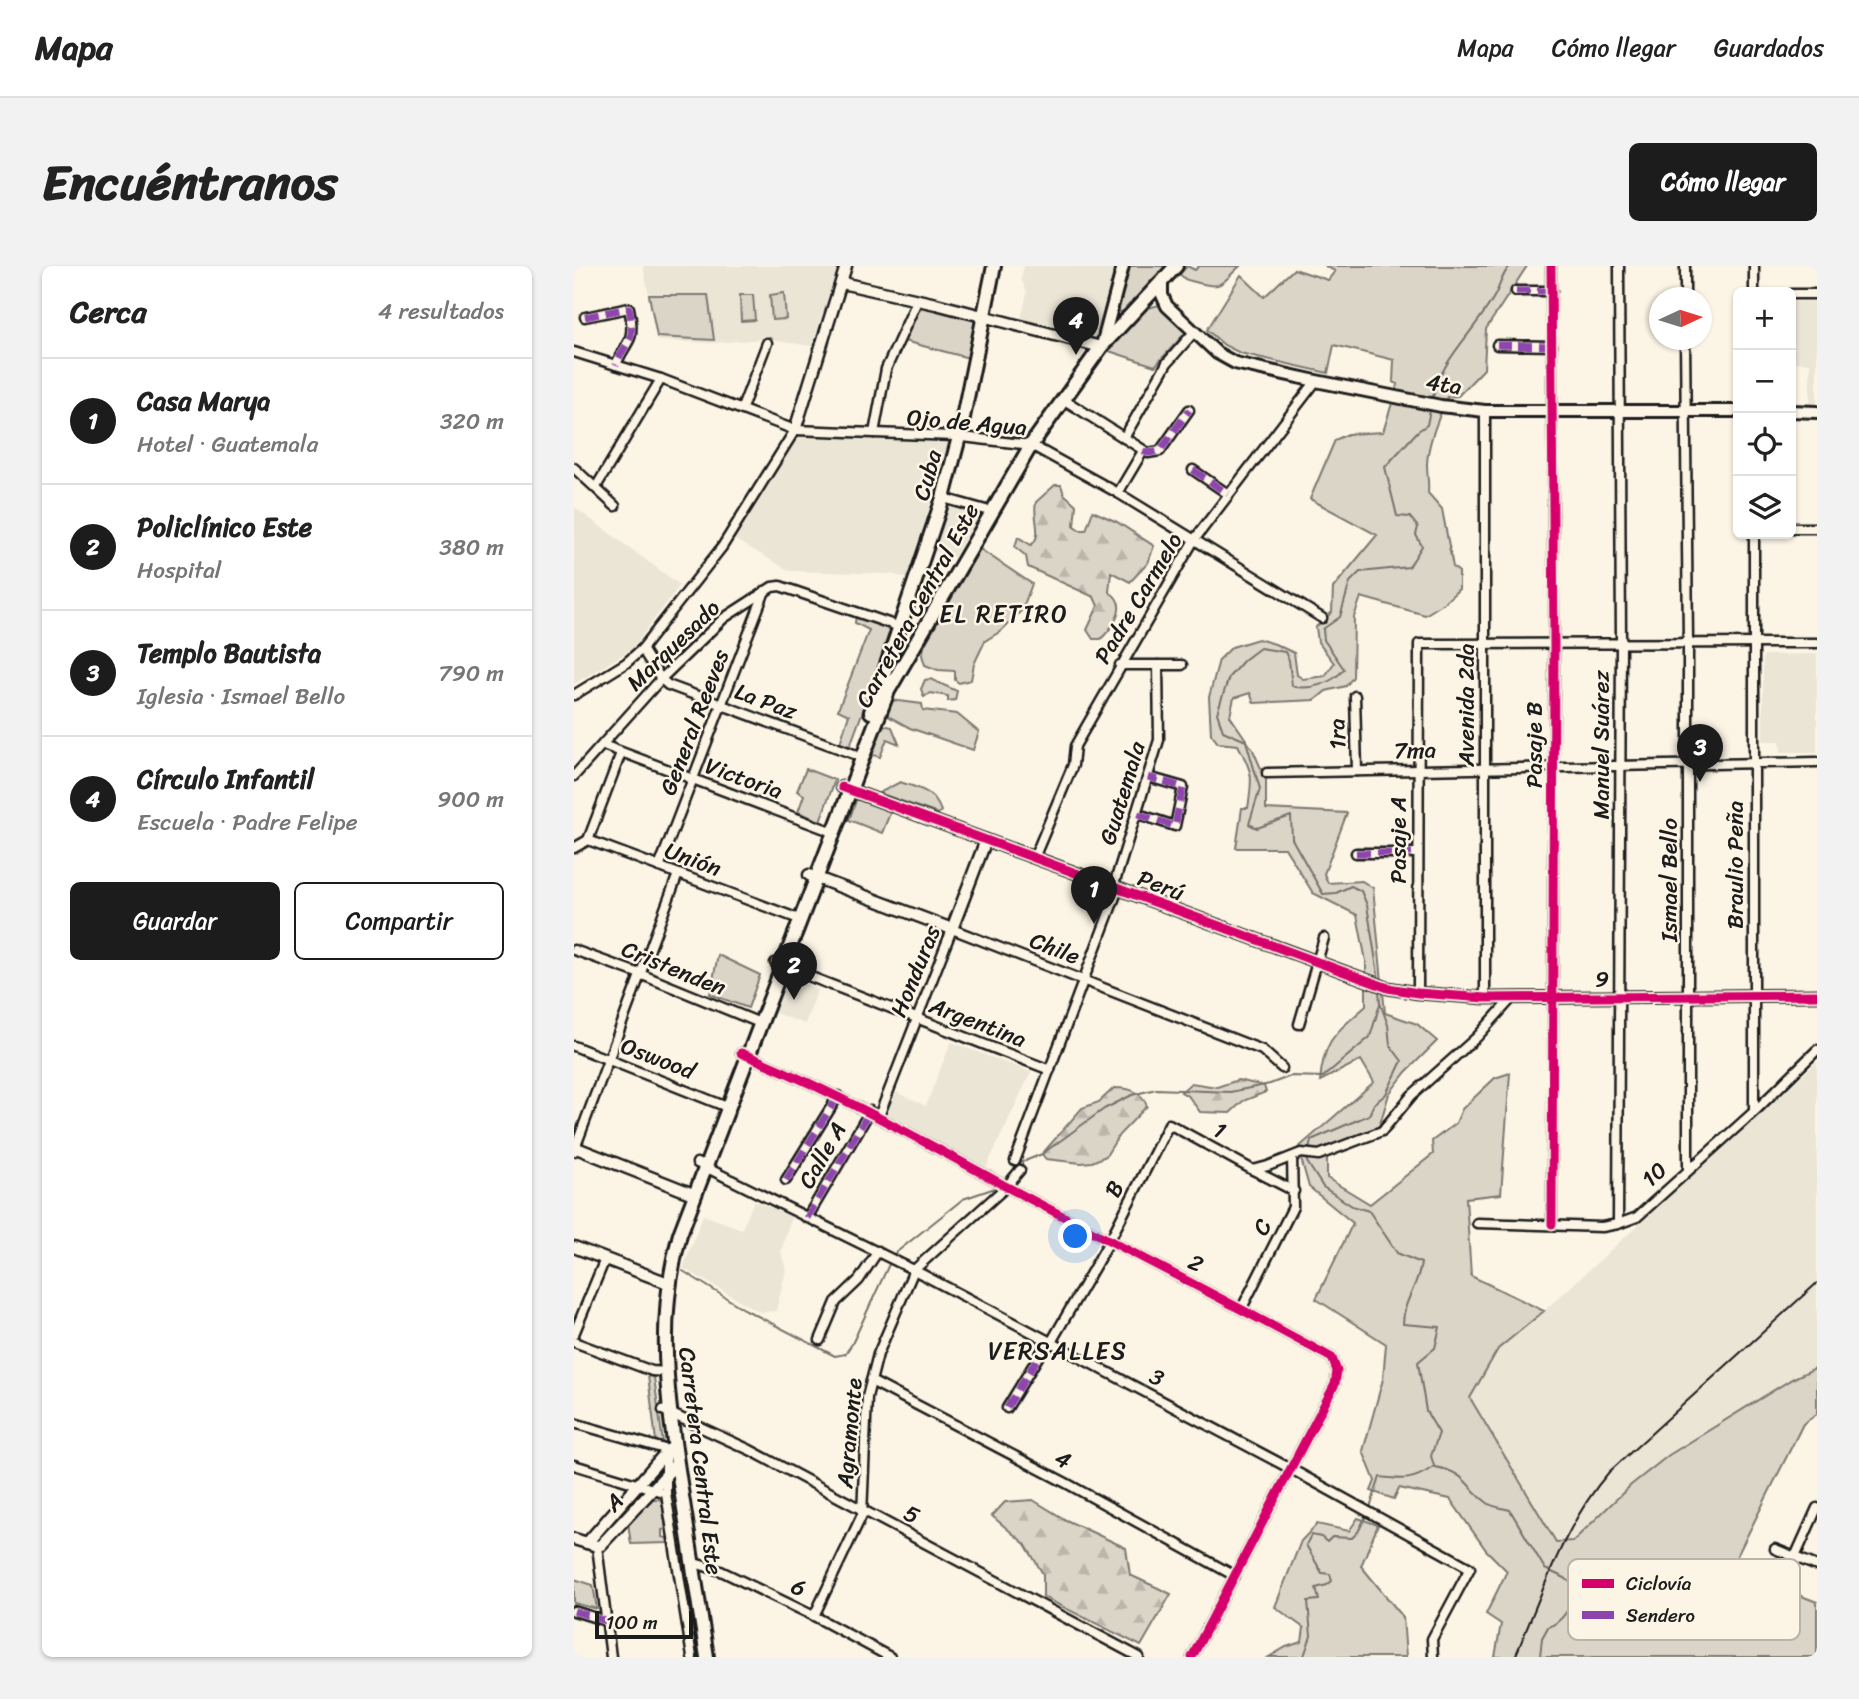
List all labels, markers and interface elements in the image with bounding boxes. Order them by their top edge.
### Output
text: Mapa [35,19,112,77]
text: Mapa [1457,27,1514,69]
text: Cómo llegar [1552,27,1676,69]
text: Guardados [1714,27,1824,69]
text: Encuéntranos [42,139,338,226]
button: Cómo llegar [1629,143,1817,221]
text: Cerca [70,285,146,339]
north arrow [1649,287,1712,350]
map controls [1733,287,1796,539]
button: + [1733,287,1796,350]
text: 4 resultados [378,291,504,332]
pin: 4 [1053,297,1099,355]
button: − [1733,350,1796,413]
street label: 4ta [1423,361,1465,408]
text: Casa Marya [137,378,270,424]
street label: Ojo de Agua [905,397,1029,448]
text: 1 [88,401,98,442]
text: 320 m [440,401,504,442]
button: locate [1733,413,1796,476]
text: Hotel · Guatemala [137,424,318,465]
street label: Cuba [901,445,954,505]
button: layers [1733,476,1796,539]
street label: Carretera Central Este [844,495,991,715]
text: Policlínico Este [137,504,312,550]
street label: Padre Carmelo [1083,524,1194,672]
text: 2 [86,527,100,568]
text: 380 m [439,527,504,568]
text: Hospital [137,550,221,591]
street label: Marquesado [616,589,731,701]
district label: EL RETIRO [939,593,1069,635]
text: Templo Bautista [137,630,321,676]
street label: General Reeves [648,643,741,801]
street label: Avenida 2da [1446,644,1487,767]
text: 3 [87,653,99,694]
text: 790 m [439,653,504,694]
street label: Manuel Suárez [1581,669,1622,820]
street label: La Paz [729,671,804,732]
text: Iglesia · Ismael Bello [137,676,345,717]
street label: Pasaje B [1514,702,1555,788]
street label: 1ra [1316,718,1359,750]
pin: 3 [1677,724,1723,782]
street label: 7ma [1393,730,1437,771]
street label: Guatemala [1087,736,1158,850]
street label: Victoria [699,745,789,812]
text: Círculo Infantil [137,756,314,802]
text: 4 [86,779,100,820]
text: 900 m [437,779,504,820]
street label: Pasaje A [1378,796,1419,884]
street label: Braulio Peña [1715,800,1756,929]
text: Escuela · Padre Felipe [137,802,358,843]
street label: Ismael Bello [1649,818,1690,943]
street label: Unión [659,830,727,889]
street label: Perú [1131,858,1191,913]
pin: 1 [1071,866,1117,924]
button: Guardar [70,882,280,960]
button: Compartir [294,882,504,960]
street label: Honduras [878,918,953,1024]
street label: Chile [1024,920,1086,977]
street label: Cristenden [615,929,733,1008]
pin: 2 [771,942,817,1000]
street label: 9 [1595,959,1609,1000]
street label: Argentina [922,985,1033,1060]
street label: Oswood [615,1026,703,1092]
street label: 1 [1206,1110,1234,1151]
street label: Calle A [787,1114,858,1197]
street label: 10 [1631,1151,1677,1198]
street label: B [1093,1173,1136,1205]
street label: C [1241,1211,1284,1243]
your location [1058,1219,1092,1253]
street label: 2 [1181,1242,1211,1285]
district label: VERSALLES [988,1330,1128,1372]
street label: Carretera Central Este [666,1345,735,1578]
street label: 3 [1142,1356,1172,1399]
street label: Agramonte [824,1376,875,1491]
street label: 4 [1047,1438,1079,1481]
street label: A [594,1483,635,1523]
street label: 5 [896,1493,928,1536]
legend [1568,1559,1800,1640]
street label: 6 [784,1566,814,1609]
text: Ciclovía [1626,1567,1692,1600]
text: Sendero [1626,1599,1695,1632]
text: 100 m [606,1606,658,1639]
scale bar [595,1608,693,1640]

